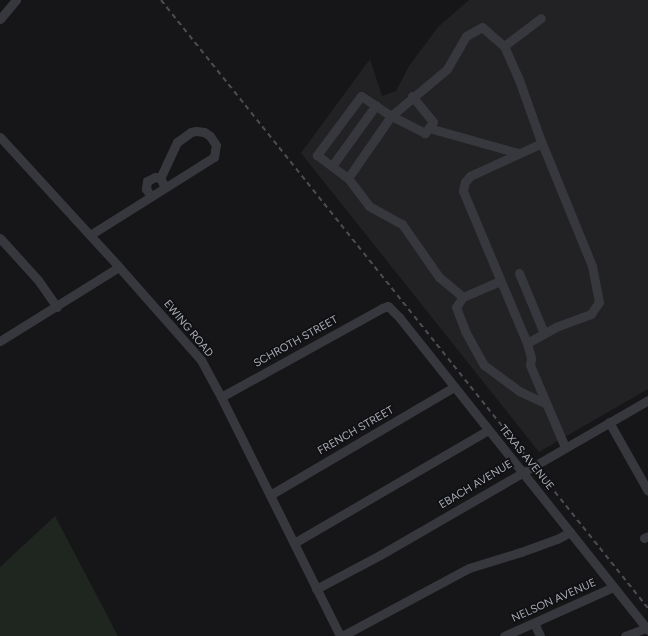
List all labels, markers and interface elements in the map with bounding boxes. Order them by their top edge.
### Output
street label: EWING ROAD [160,298,216,360]
street label: SCHROTH STREET [252,313,340,371]
street label: FRENCH STREET [316,404,396,458]
street label: TEXAS AVENUE [496,423,556,493]
street label: EBACH AVENUE [437,458,515,512]
street label: NELSON AVENUE [510,576,598,626]

